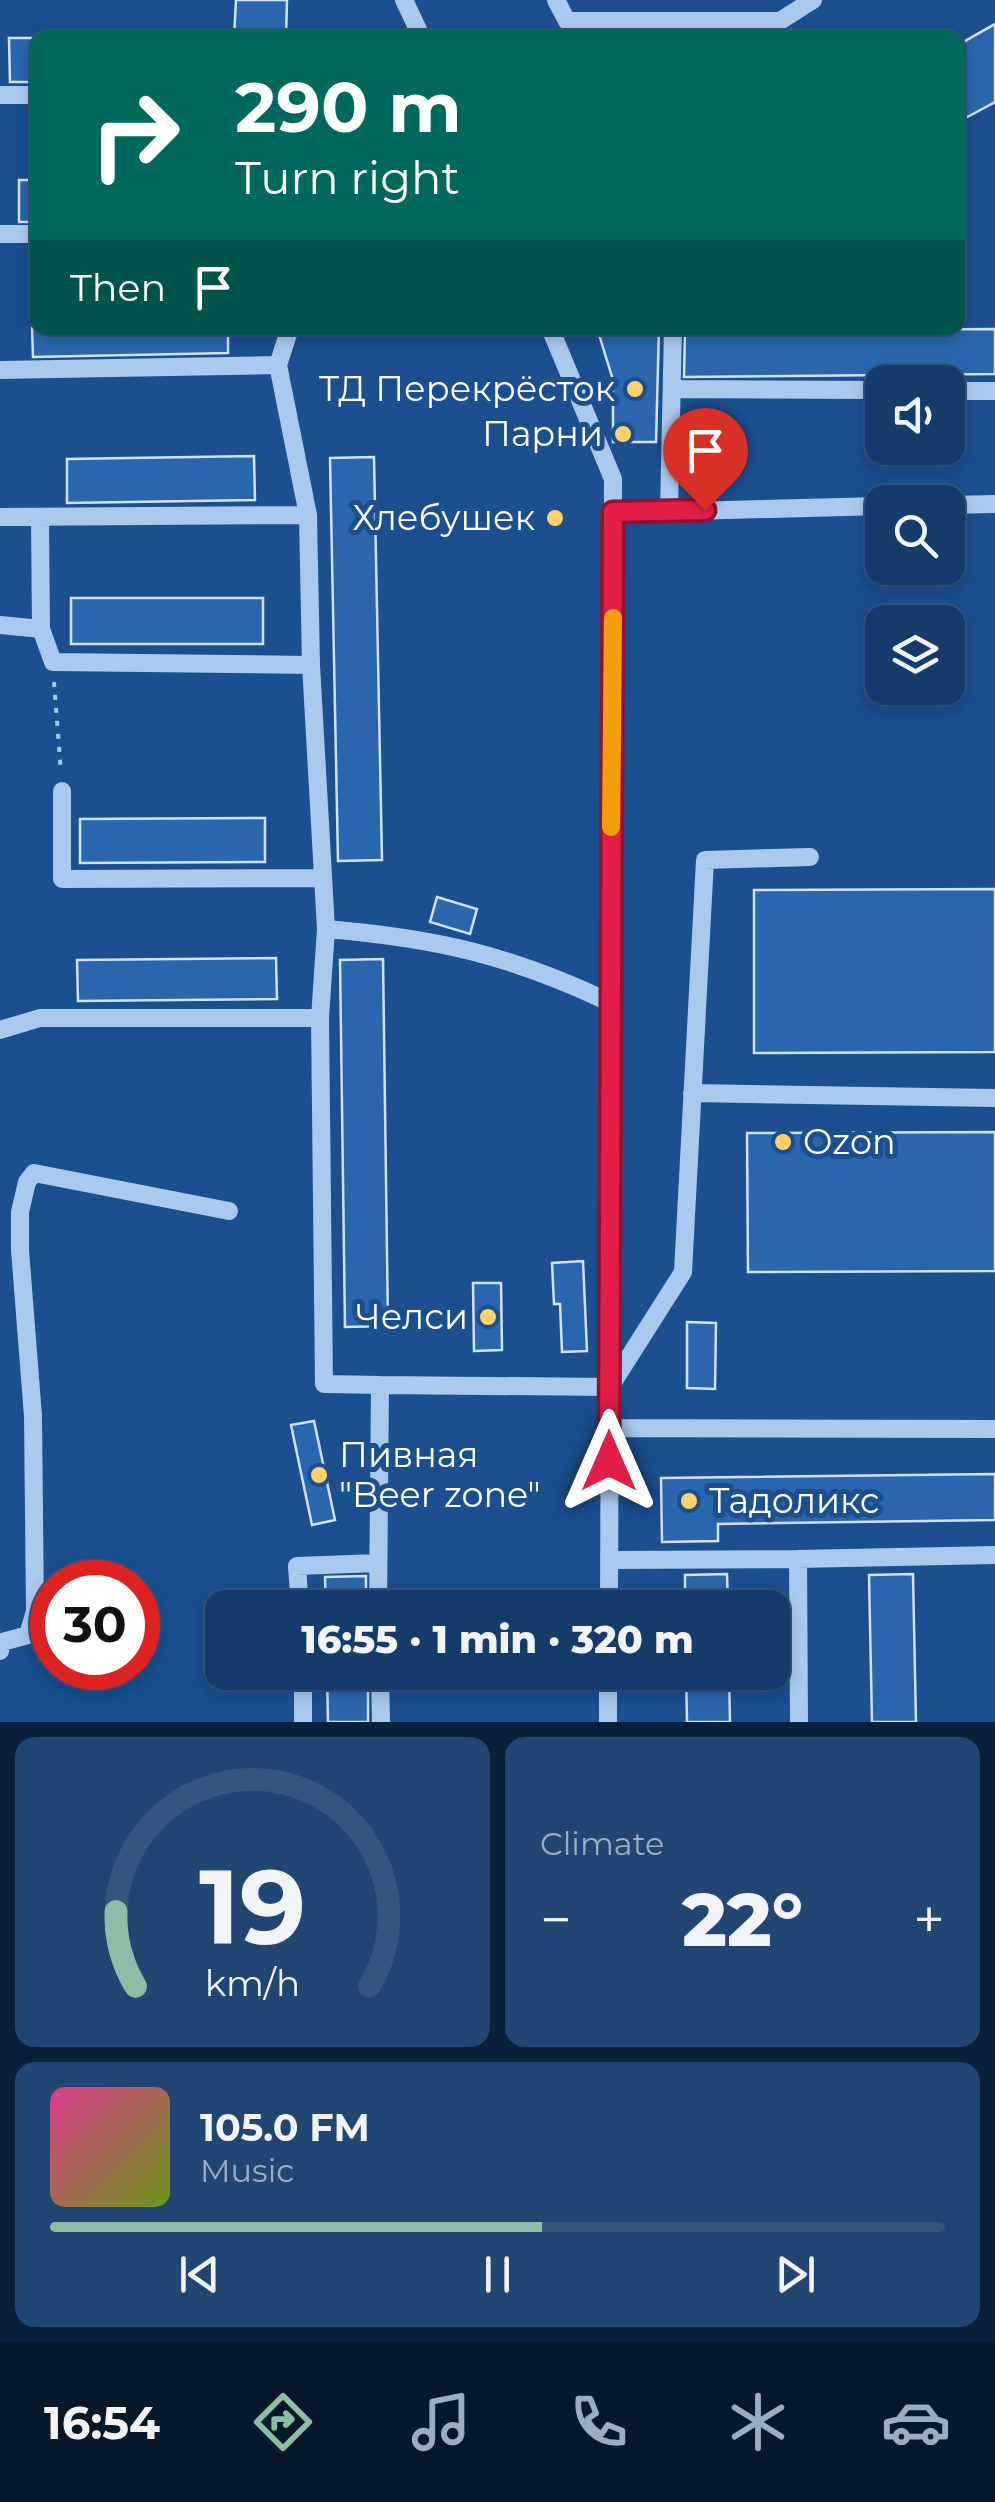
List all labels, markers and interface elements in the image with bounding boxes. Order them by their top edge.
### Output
text: 290 m [235,64,462,150]
icon: right [70,70,200,200]
text: Turn right [235,150,460,205]
icon: arrive [186,260,241,315]
text: Then [70,264,166,311]
map controls [865,365,965,705]
button: sound [865,365,965,465]
place label: ТД Перекрёсток [319,367,615,410]
marker: ТД Перекрёсток [624,378,646,400]
pin [663,408,748,511]
place label: Парни [482,412,603,455]
marker: Парни [612,423,634,445]
icon: arrive [678,423,733,478]
button: search [865,485,965,585]
place label: Хлебушек [353,496,535,539]
marker: Хлебушек [544,507,566,529]
button: layers [865,605,965,705]
place label: Ozon [803,1120,896,1163]
marker: Ozon [772,1131,794,1153]
place label: Челси [356,1295,468,1338]
marker: Челси [477,1306,499,1328]
position arrow [557,1409,661,1513]
place label: Пивная "Beer zone" [339,1433,540,1516]
marker: Пивная "Beer zone" [308,1464,330,1486]
place label: Тадоликс [709,1479,880,1522]
marker: Тадоликс [678,1490,700,1512]
speed limit sign: 30 [30,1560,160,1690]
text: 16:55 · 1 min · 320 m [301,1616,694,1663]
text: Climate [540,1824,664,1863]
text: 19 [199,1843,306,1970]
text: 22° [682,1873,803,1965]
text: − [540,1886,572,1953]
text: + [913,1886,945,1953]
text: km/h [205,1961,300,2005]
text: 105.0 FM [200,2104,370,2151]
text: Music [200,2151,294,2190]
icon: previous [172,2247,227,2302]
icon: pause [470,2247,525,2302]
icon: next [768,2247,823,2302]
icon: directions [248,2387,318,2457]
icon: music [406,2387,476,2457]
icon: phone [564,2387,634,2457]
icon: climate [723,2387,793,2457]
icon: car [881,2387,951,2457]
text: 16:54 [44,2395,160,2450]

